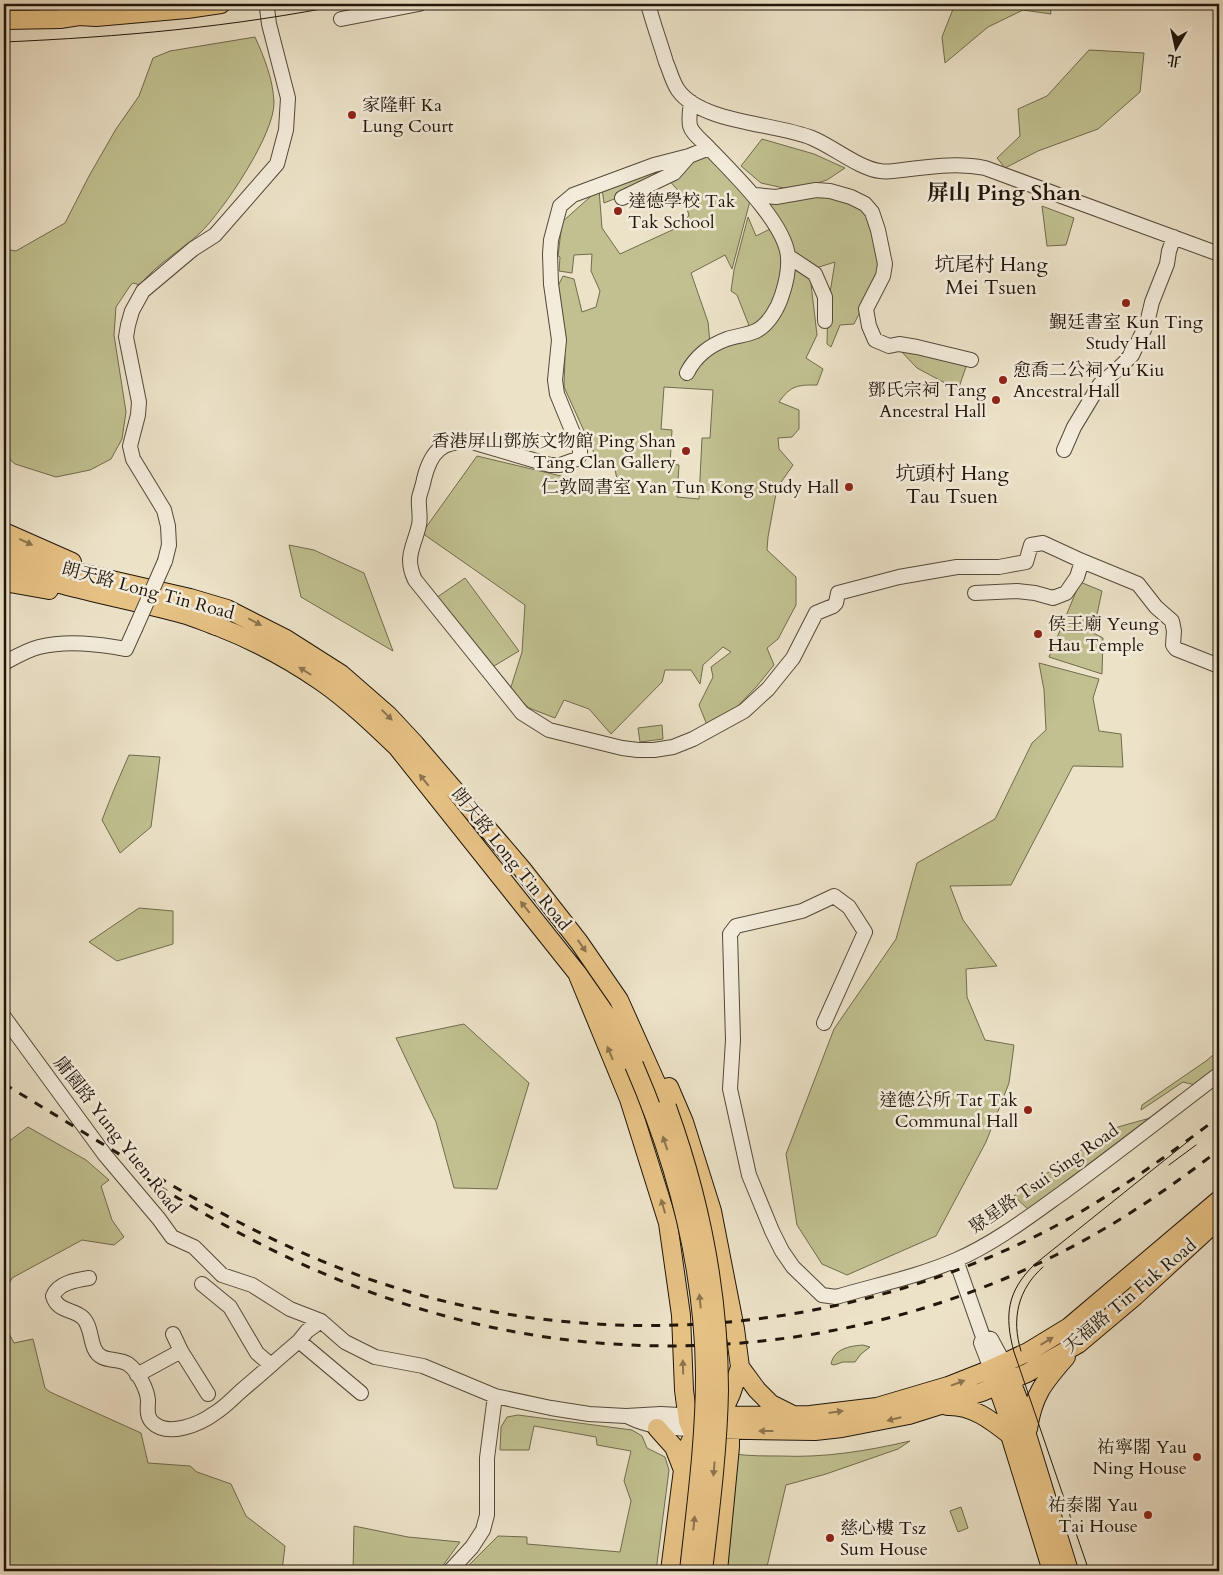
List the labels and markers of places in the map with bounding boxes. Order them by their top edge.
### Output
place label: 家隆軒 Ka Lung Court [362,93,454,139]
marker: 家隆軒 Ka Lung Court [346,109,358,121]
place label: 達德學校 Tak Tak School [628,189,736,235]
marker: 達德學校 Tak Tak School [612,205,624,217]
marker: 覲廷書室 Kun Ting Study Hall [1120,297,1132,309]
place label: 覲廷書室 Kun Ting Study Hall [1049,310,1204,356]
place label: 愈喬二公祠 Yu Kiu Ancestral Hall [1013,358,1164,404]
marker: 愈喬二公祠 Yu Kiu Ancestral Hall [997,374,1009,386]
place label: 鄧氏宗祠 Tang Ancestral Hall [868,378,987,424]
marker: 鄧氏宗祠 Tang Ancestral Hall [990,394,1002,406]
place label: 香港屏山鄧族文物館 Ping Shan Tang Clan Gallery [431,429,677,475]
marker: 香港屏山鄧族文物館 Ping Shan Tang Clan Gallery [680,445,692,457]
place label: 仁敦岡書室 Yan Tun Kong Study Hall [541,475,839,500]
marker: 仁敦岡書室 Yan Tun Kong Study Hall [843,481,855,493]
place label: 侯王廟 Yeung Hau Temple [1048,612,1160,658]
marker: 侯王廟 Yeung Hau Temple [1032,628,1044,640]
place label: 達德公所 Tat Tak Communal Hall [879,1088,1018,1134]
marker: 達德公所 Tat Tak Communal Hall [1022,1104,1034,1116]
place label: 祐寧閣 Yau Ning House [1093,1435,1187,1481]
marker: 祐寧閣 Yau Ning House [1191,1451,1203,1463]
place label: 祐泰閣 Yau Tai House [1048,1493,1138,1539]
marker: 祐泰閣 Yau Tai House [1142,1509,1154,1521]
place label: 慈心樓 Tsz Sum House [840,1516,928,1562]
marker: 慈心樓 Tsz Sum House [824,1532,836,1544]

